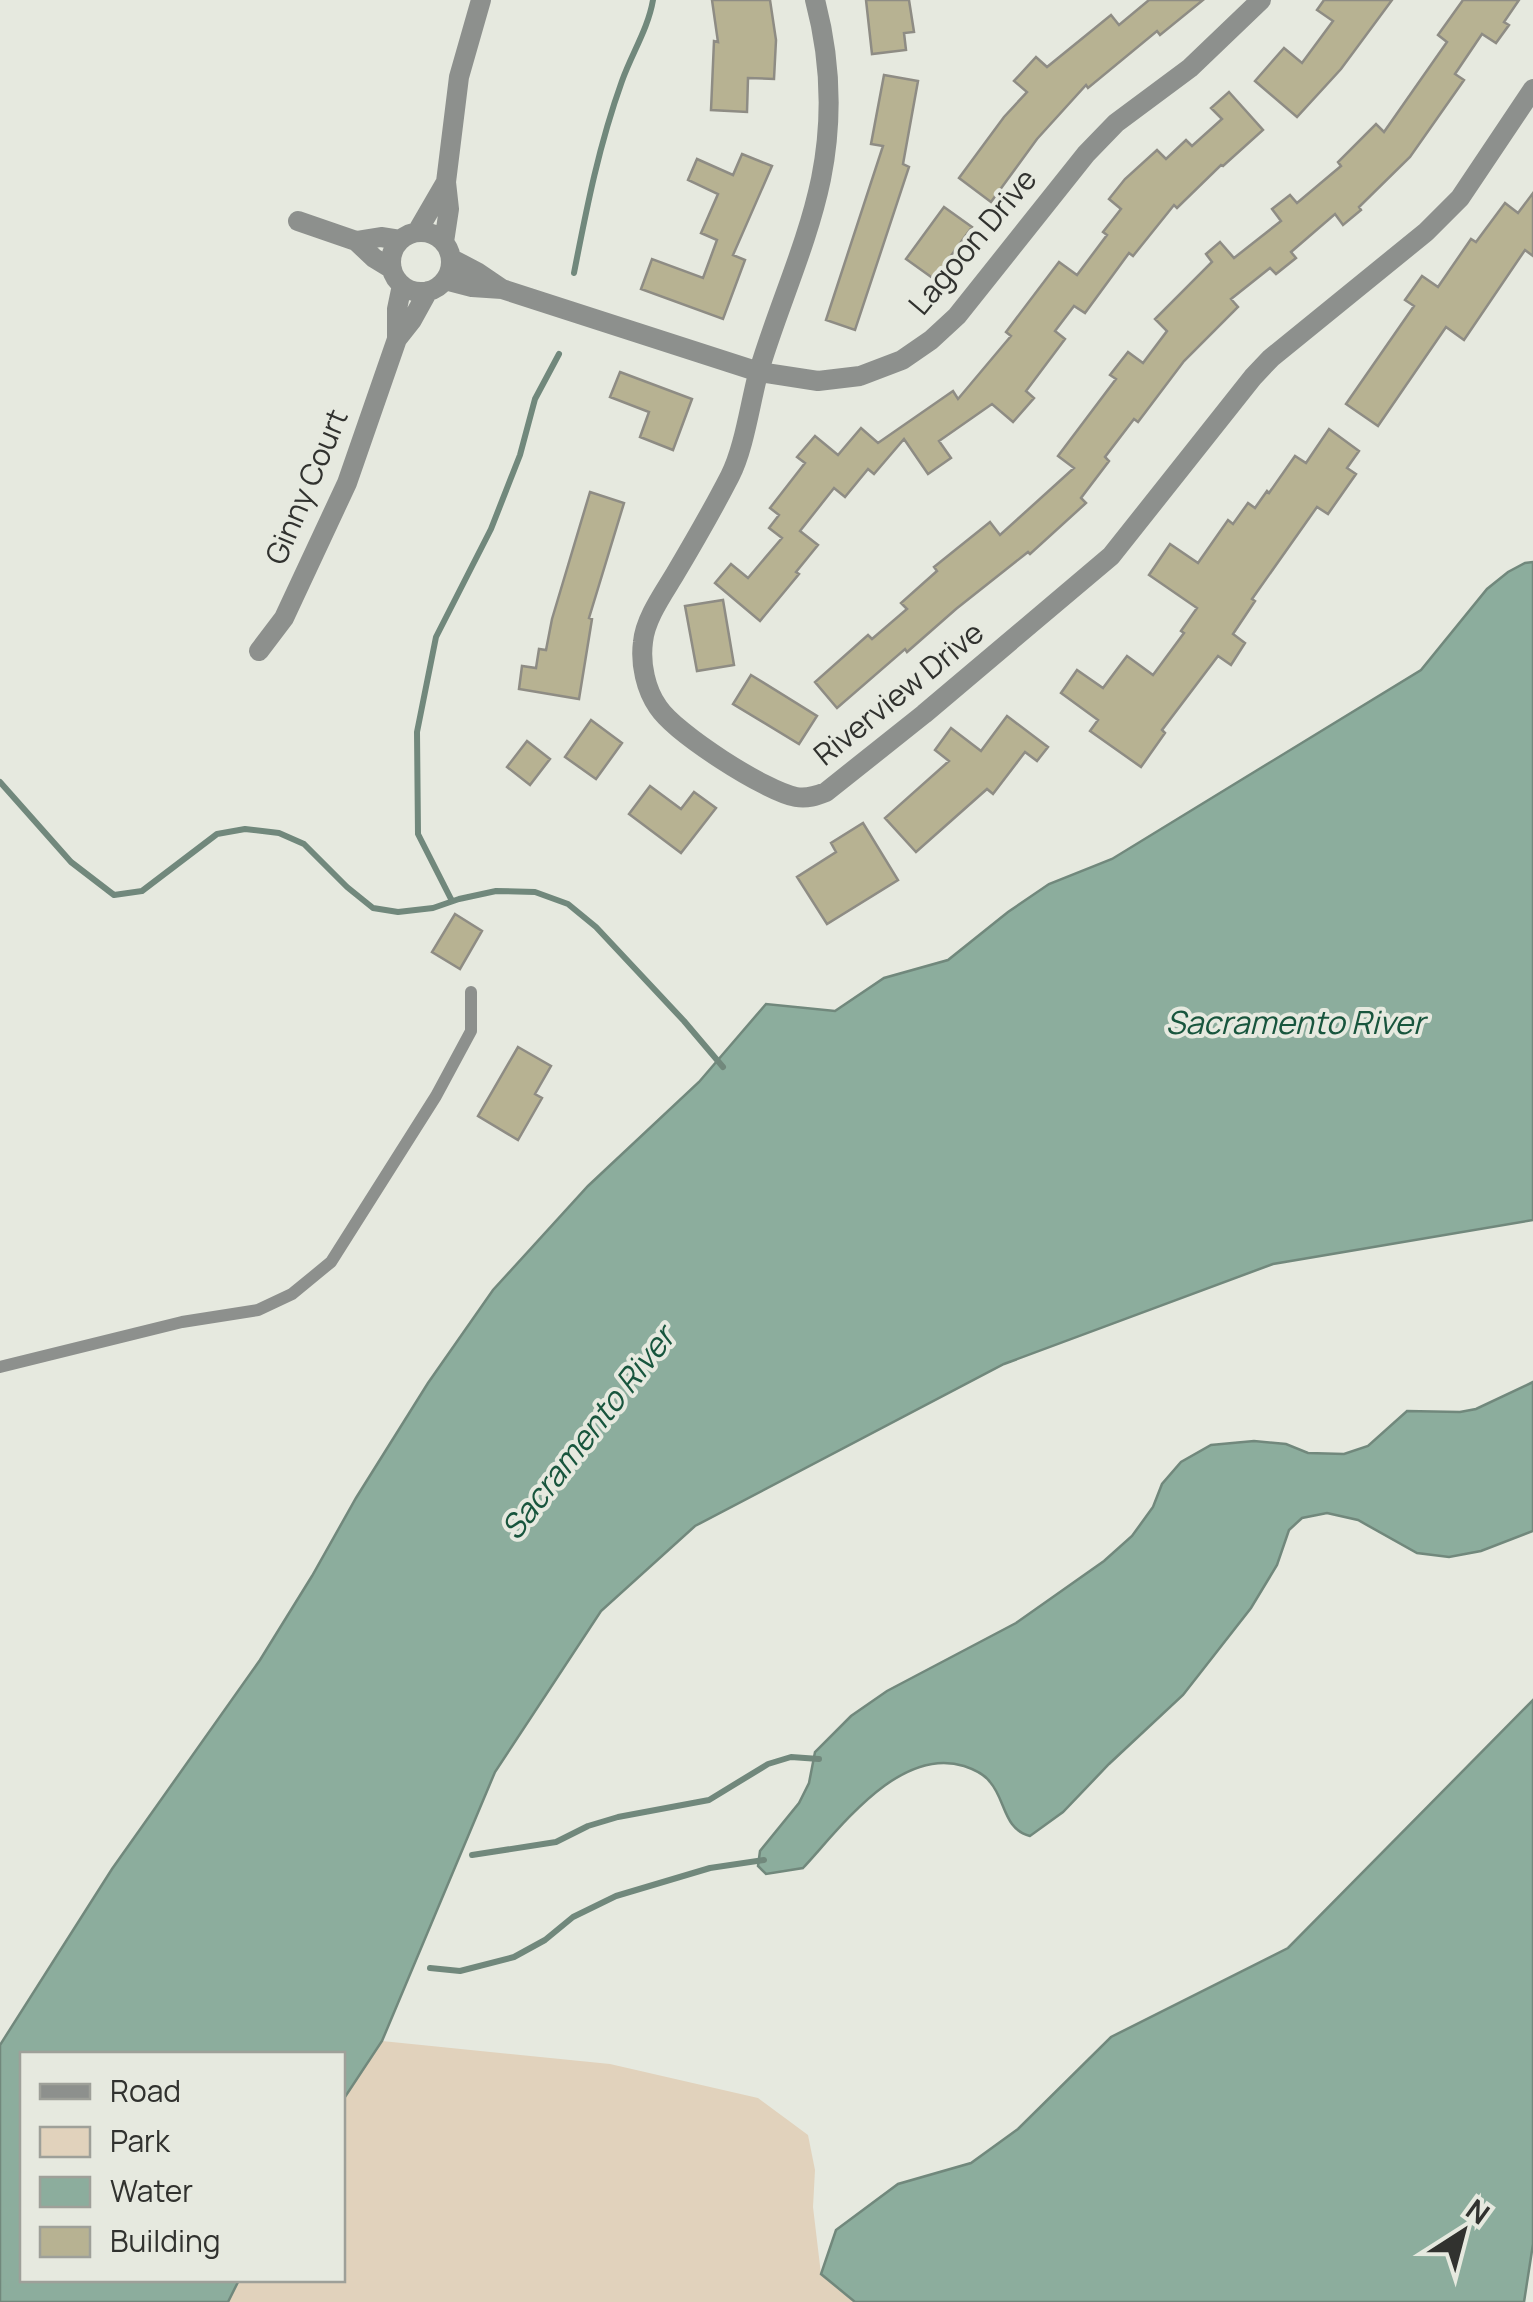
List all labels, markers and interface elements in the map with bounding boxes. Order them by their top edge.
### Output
street label: Lagoon Drive [899,159,1045,323]
street label: Ginny Court [255,403,357,570]
street label: Riverview Drive [805,612,991,774]
water label: Sacramento River [1165,1000,1429,1044]
water label: Sacramento River [490,1313,687,1548]
legend [20,2052,345,2282]
text: Road [110,2070,181,2111]
text: Park [110,2120,171,2161]
text: Water [110,2170,193,2211]
north arrow [1413,2182,1513,2282]
text: N [1459,2190,1498,2232]
text: Building [110,2220,221,2261]

